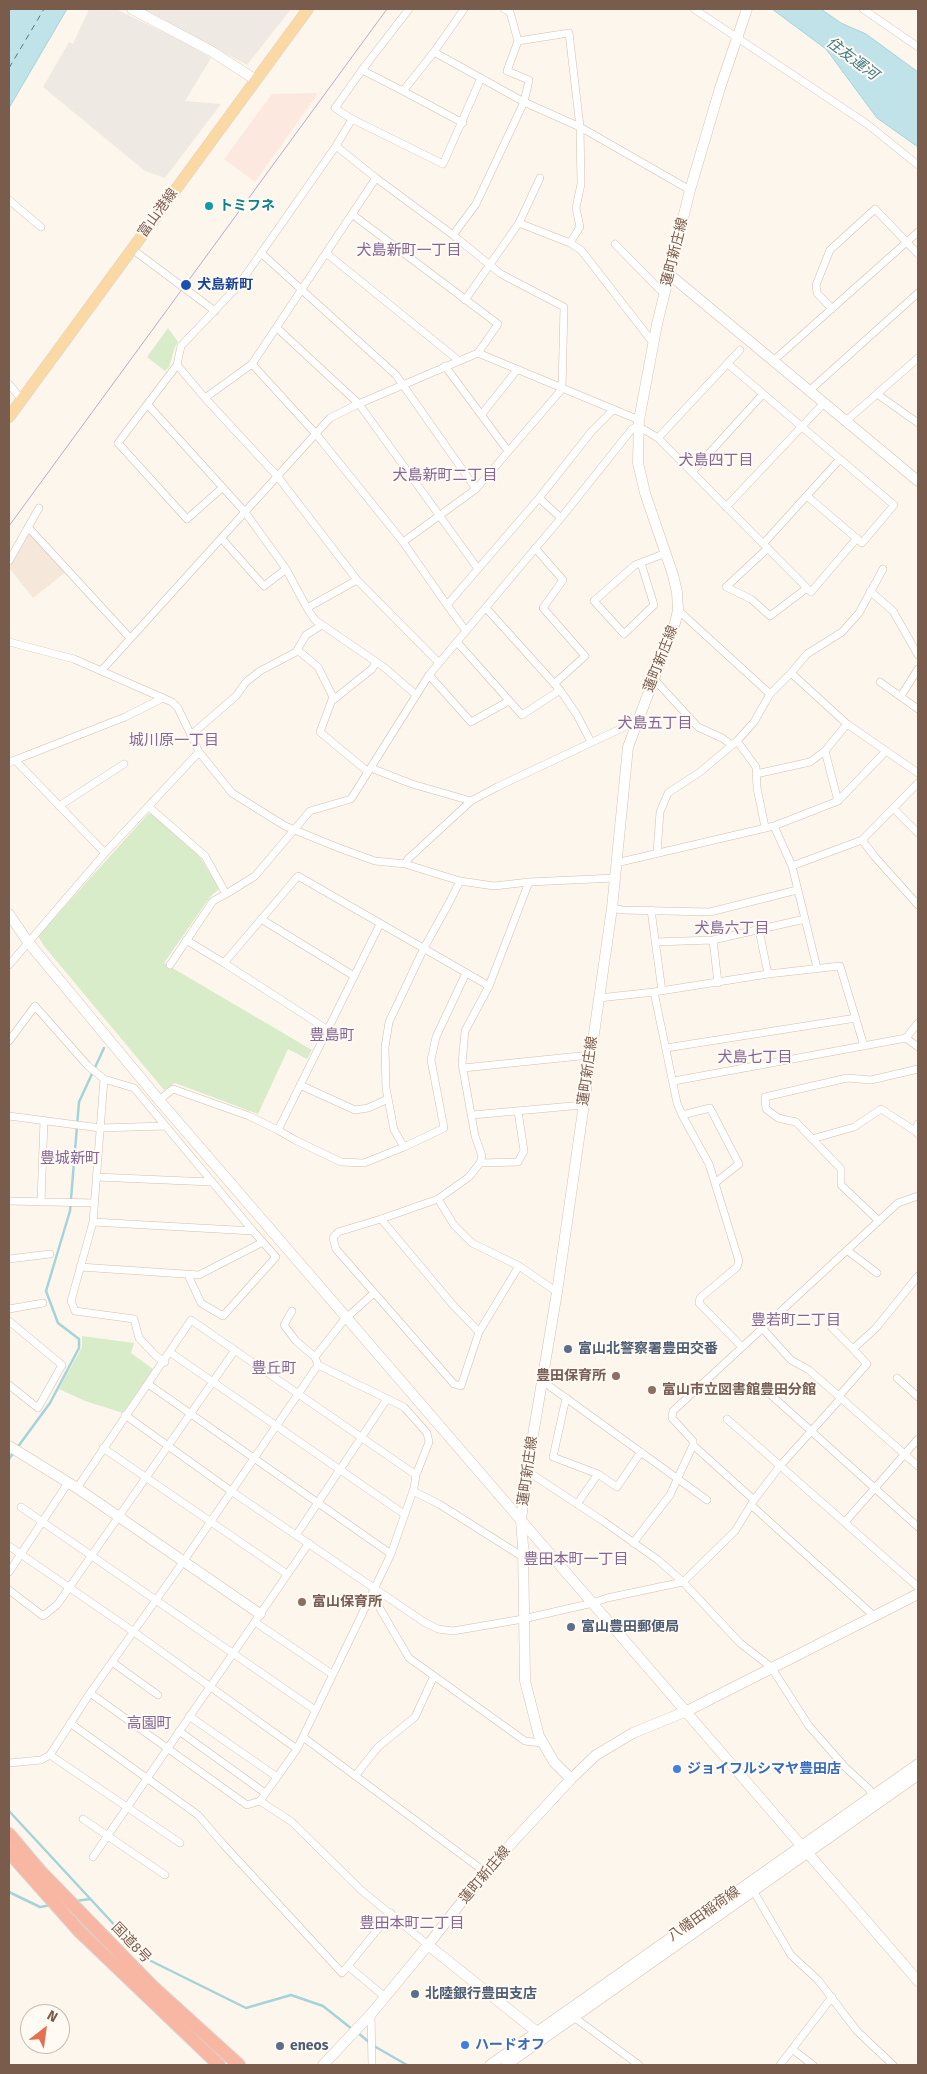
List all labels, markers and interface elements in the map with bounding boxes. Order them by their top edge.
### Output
water label: 住友運河 [823,34,881,84]
street label: 富山港線 [135,185,181,241]
place label: トミフネ [219,198,275,214]
marker: トミフネ [203,200,215,212]
street label: 蓮町新庄線 [658,216,692,288]
district label: 犬島新町一丁目 [357,242,461,260]
place label: 犬島新町 [197,277,253,293]
marker: 犬島新町 [179,278,193,292]
district label: 犬島四丁目 [679,452,753,470]
district label: 犬島新町二丁目 [393,467,497,485]
street label: 蓮町新庄線 [641,623,681,695]
district label: 犬島五丁目 [618,715,692,733]
district label: 城川原一丁目 [129,732,219,750]
district label: 犬島六丁目 [695,920,769,938]
district label: 豊島町 [310,1027,354,1045]
street label: 蓮町新庄線 [575,1035,601,1107]
district label: 犬島七丁目 [718,1049,792,1067]
district label: 豊城新町 [40,1150,100,1168]
district label: 豊若町二丁目 [751,1312,841,1330]
place label: 富山北警察署豊田交番 [578,1341,718,1357]
marker: 富山北警察署豊田交番 [562,1343,574,1355]
district label: 豊丘町 [252,1360,296,1378]
place label: 豊田保育所 [536,1368,606,1384]
marker: 豊田保育所 [610,1370,622,1382]
place label: 富山市立図書館豊田分館 [662,1382,816,1398]
marker: 富山市立図書館豊田分館 [646,1384,658,1396]
street label: 蓮町新庄線 [515,1435,541,1507]
district label: 豊田本町一丁目 [524,1551,628,1569]
place label: 富山保育所 [312,1594,382,1610]
marker: 富山保育所 [296,1596,308,1608]
place label: 富山豊田郵便局 [581,1619,679,1635]
marker: 富山豊田郵便局 [565,1621,577,1633]
district label: 高園町 [127,1715,171,1733]
place label: ジョイフルシマヤ豊田店 [687,1761,841,1777]
marker: ジョイフルシマヤ豊田店 [671,1763,683,1775]
street label: 蓮町新庄線 [456,1843,514,1907]
street label: 八幡田稲荷線 [665,1883,743,1945]
district label: 豊田本町二丁目 [360,1915,464,1933]
street label: 国道8号 [108,1919,154,1967]
place label: 北陸銀行豊田支店 [425,1986,537,2002]
marker: 北陸銀行豊田支店 [409,1988,421,2000]
north arrow [20,2004,70,2054]
text: N [44,2007,61,2026]
place label: ハードオフ [475,2037,545,2053]
place label: eneos [290,2038,328,2054]
marker: ハードオフ [459,2039,471,2051]
marker: eneos [274,2040,286,2052]

